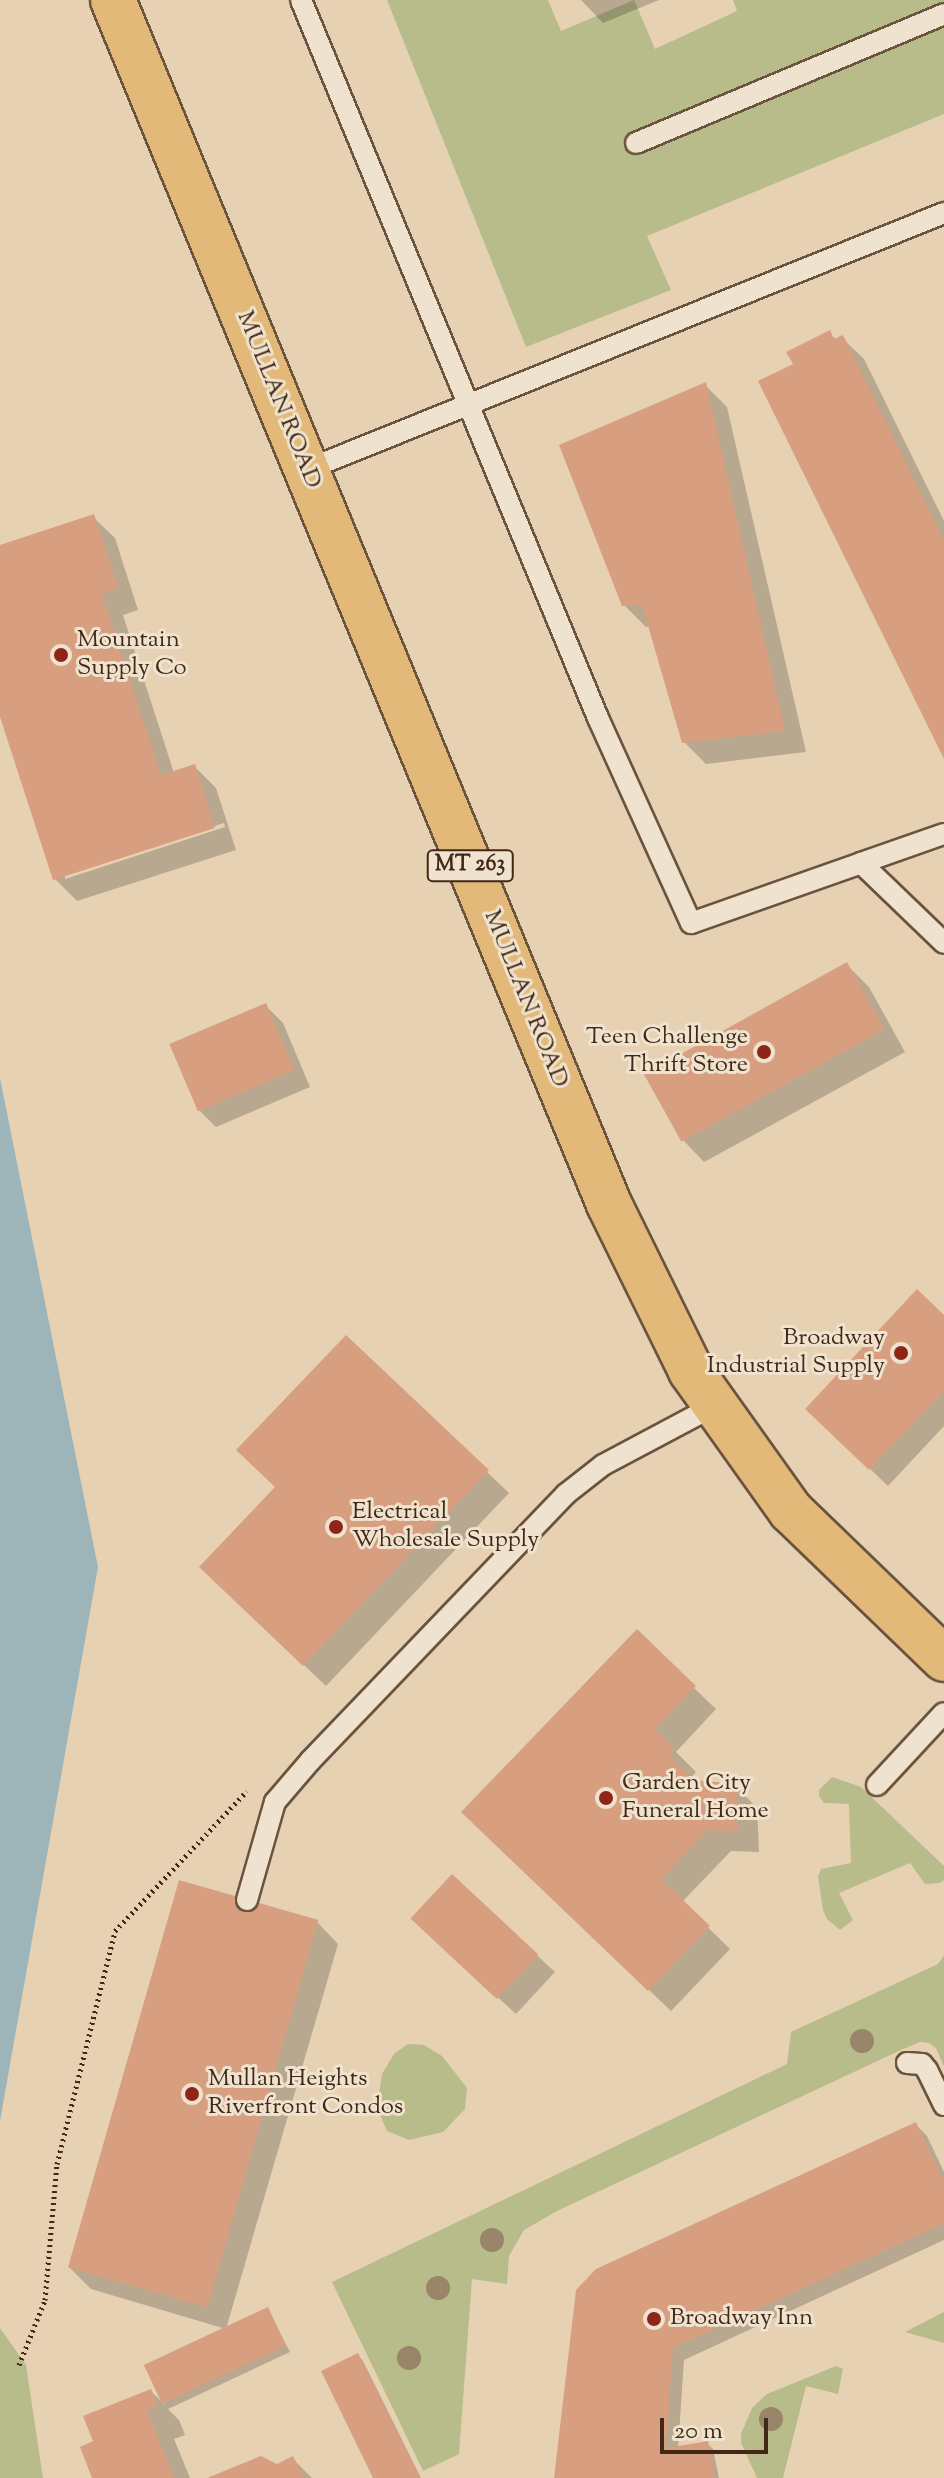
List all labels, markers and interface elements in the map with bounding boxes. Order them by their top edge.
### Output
street label: MULLAN ROAD [229,307,327,493]
place label: Mountain Supply Co [77,627,187,683]
marker: Mountain Supply Co [52,646,70,664]
road number: MT 263 [426,848,514,884]
street label: MULLAN ROAD [476,906,574,1092]
place label: Teen Challenge Thrift Store [586,1024,748,1080]
marker: Teen Challenge Thrift Store [755,1043,773,1061]
place label: Broadway Industrial Supply [707,1325,885,1381]
marker: Broadway Industrial Supply [892,1344,910,1362]
place label: Electrical Wholesale Supply [352,1499,539,1555]
marker: Electrical Wholesale Supply [327,1518,345,1536]
place label: Garden City Funeral Home [622,1770,769,1826]
marker: Garden City Funeral Home [597,1789,615,1807]
place label: Mullan Heights Riverfront Condos [208,2066,403,2122]
marker: Mullan Heights Riverfront Condos [183,2085,201,2103]
place label: Broadway Inn [670,2305,813,2333]
marker: Broadway Inn [645,2310,663,2328]
scale bar [664,2402,772,2452]
text: 20 m [674,2415,723,2449]

